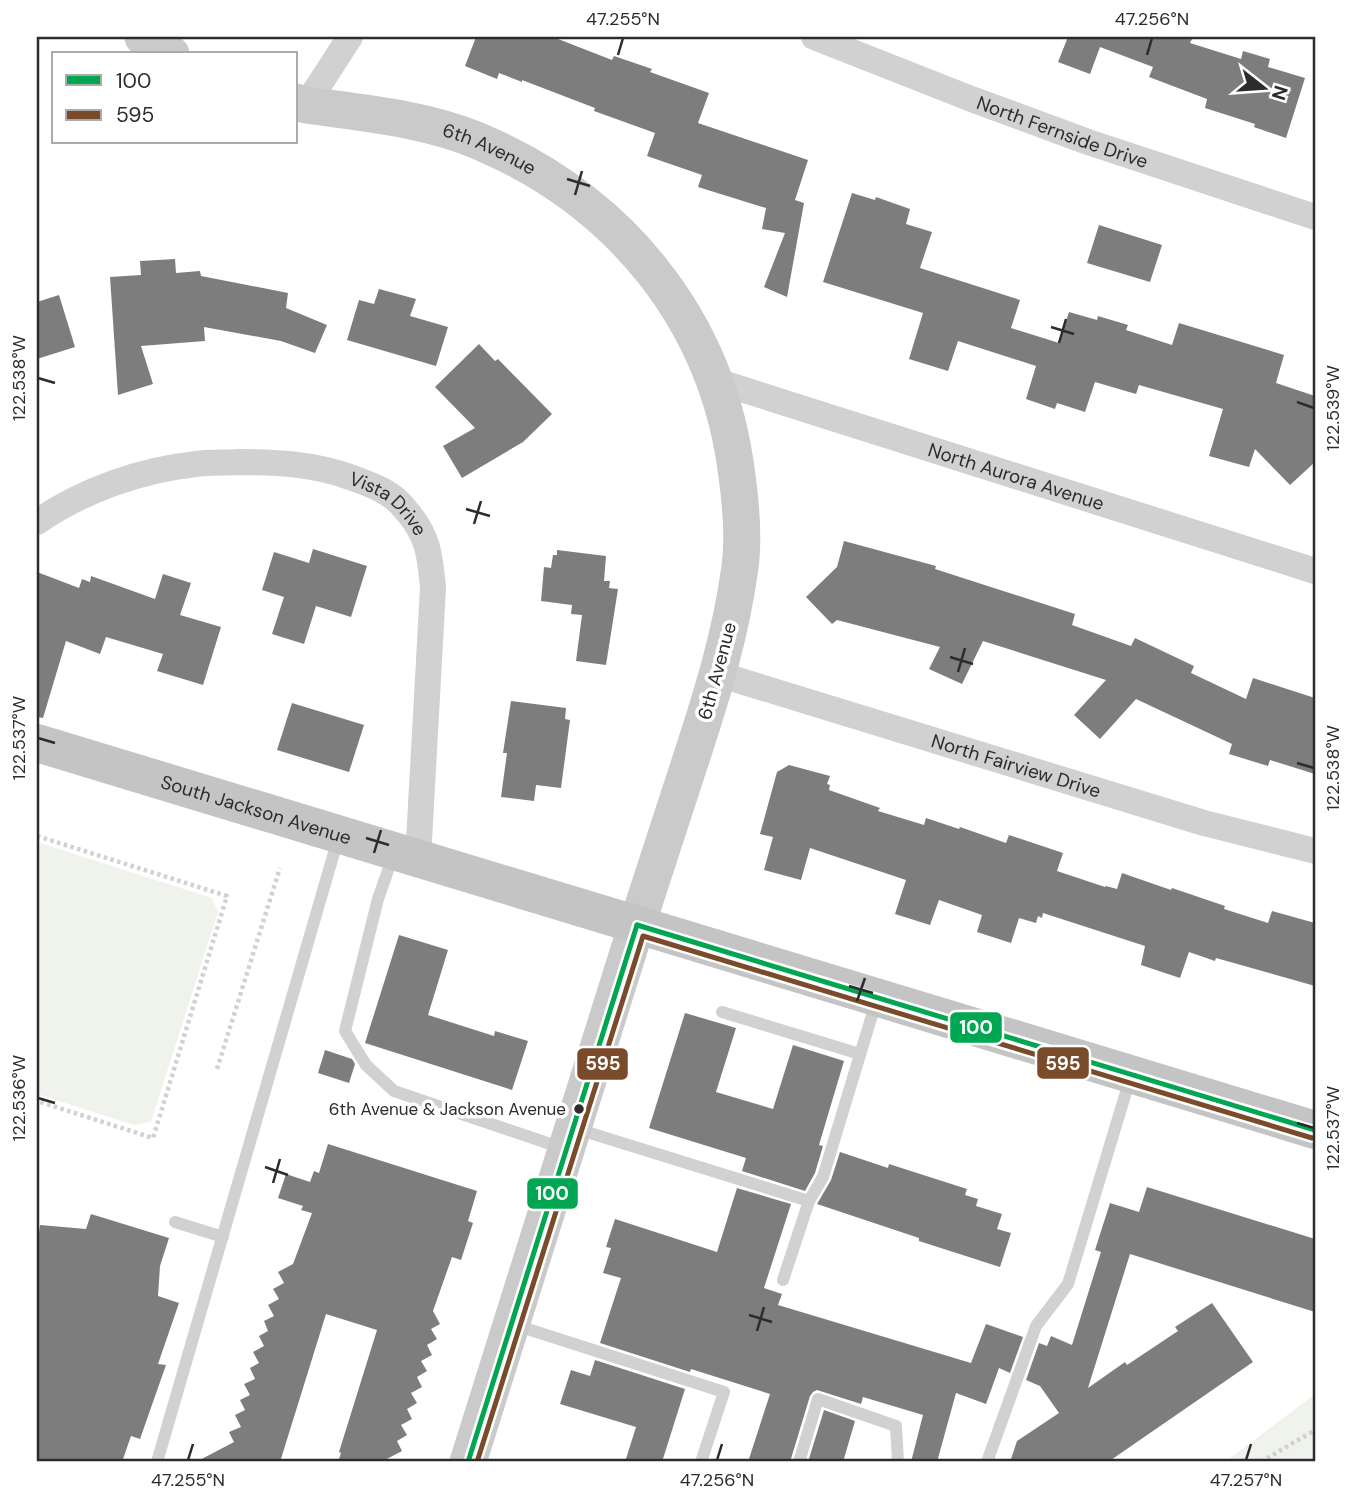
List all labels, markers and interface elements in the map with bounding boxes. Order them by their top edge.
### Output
text: 47.255°N [586,7,660,31]
text: 47.256°N [1115,7,1189,31]
legend [52,52,298,144]
north arrow [1230,52,1300,122]
text: 100 [116,67,151,95]
text: N [1266,83,1294,103]
street label: North Fernside Drive [973,90,1151,174]
text: 595 [116,101,154,129]
street label: 6th Avenue [440,117,541,180]
text: 122.538°W [7,335,31,421]
text: 122.539°W [1321,365,1345,451]
street label: North Aurora Avenue [925,437,1107,516]
street label: Vista Drive [346,465,433,540]
street label: 6th Avenue [692,620,742,722]
text: 122.537°W [7,696,31,780]
text: 122.538°W [1321,725,1345,811]
street label: North Fairview Drive [929,728,1104,803]
street label: South Jackson Avenue [158,769,354,850]
line badge: 100 [949,1011,1003,1044]
text: 100 [959,1015,993,1040]
line badge: 595 [1036,1046,1090,1080]
line badge: 595 [576,1047,629,1081]
text: 595 [585,1051,621,1076]
text: 595 [1045,1051,1081,1076]
text: 122.536°W [7,1055,31,1141]
text: 122.537°W [1321,1086,1345,1170]
place label: 6th Avenue & Jackson Avenue [329,1098,566,1120]
marker: 6th Avenue & Jackson Avenue [572,1102,586,1116]
line badge: 100 [526,1177,579,1210]
text: 100 [535,1181,569,1206]
text: 47.255°N [151,1468,225,1492]
text: 47.256°N [680,1468,754,1492]
text: 47.257°N [1210,1468,1282,1492]

